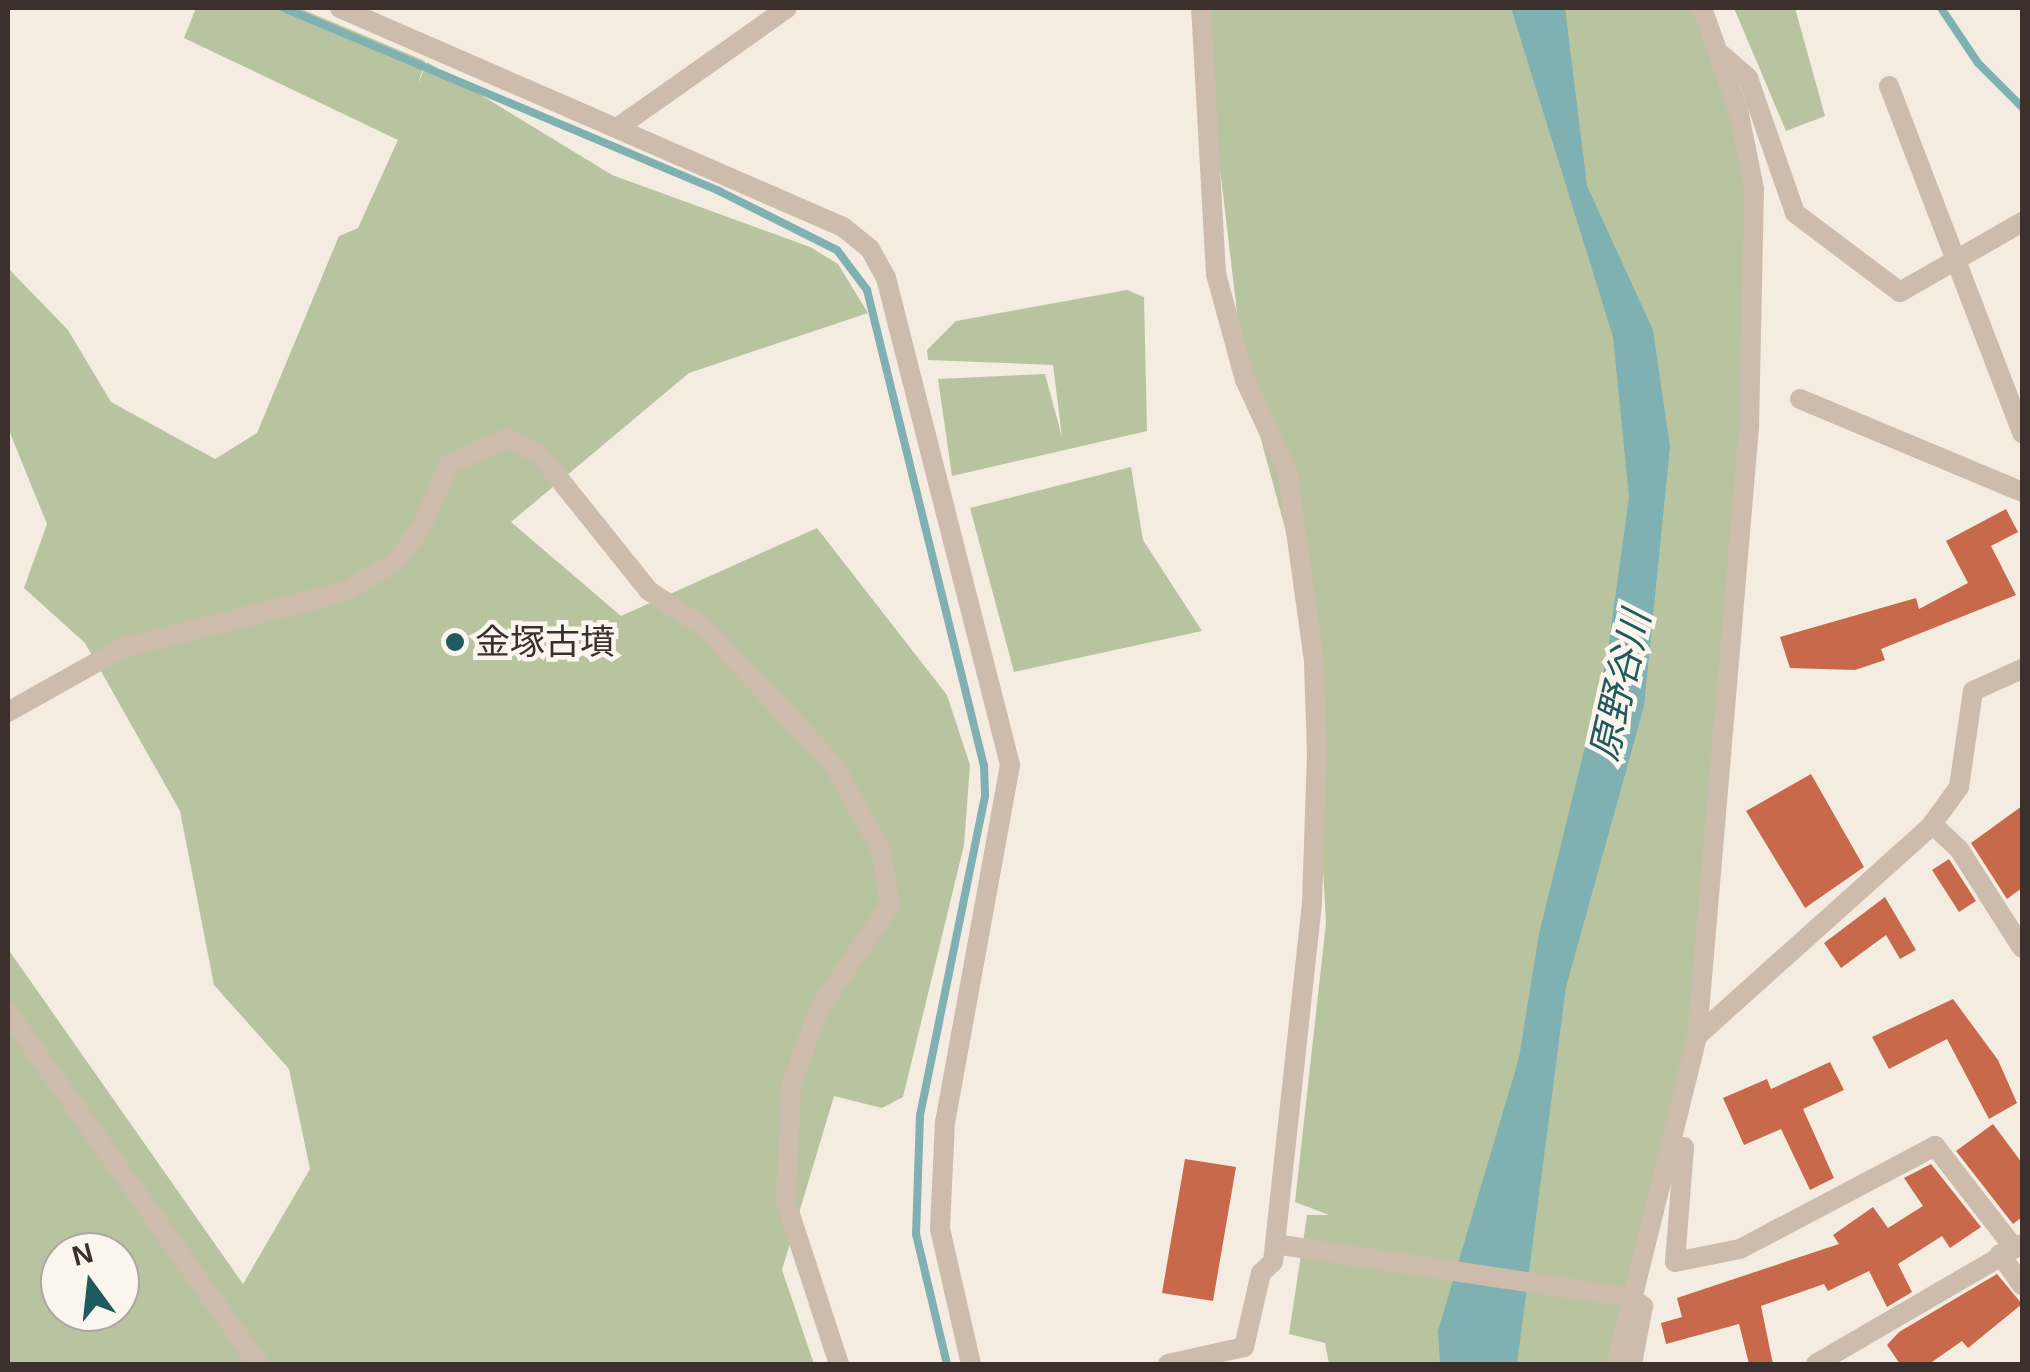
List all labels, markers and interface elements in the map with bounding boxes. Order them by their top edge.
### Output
water label: 原野谷川 [1582,607,1660,765]
place label: 金塚古墳 [475,621,615,663]
marker: 金塚古墳 [444,631,466,653]
north arrow [40,1232,140,1332]
text: N [69,1237,96,1272]

